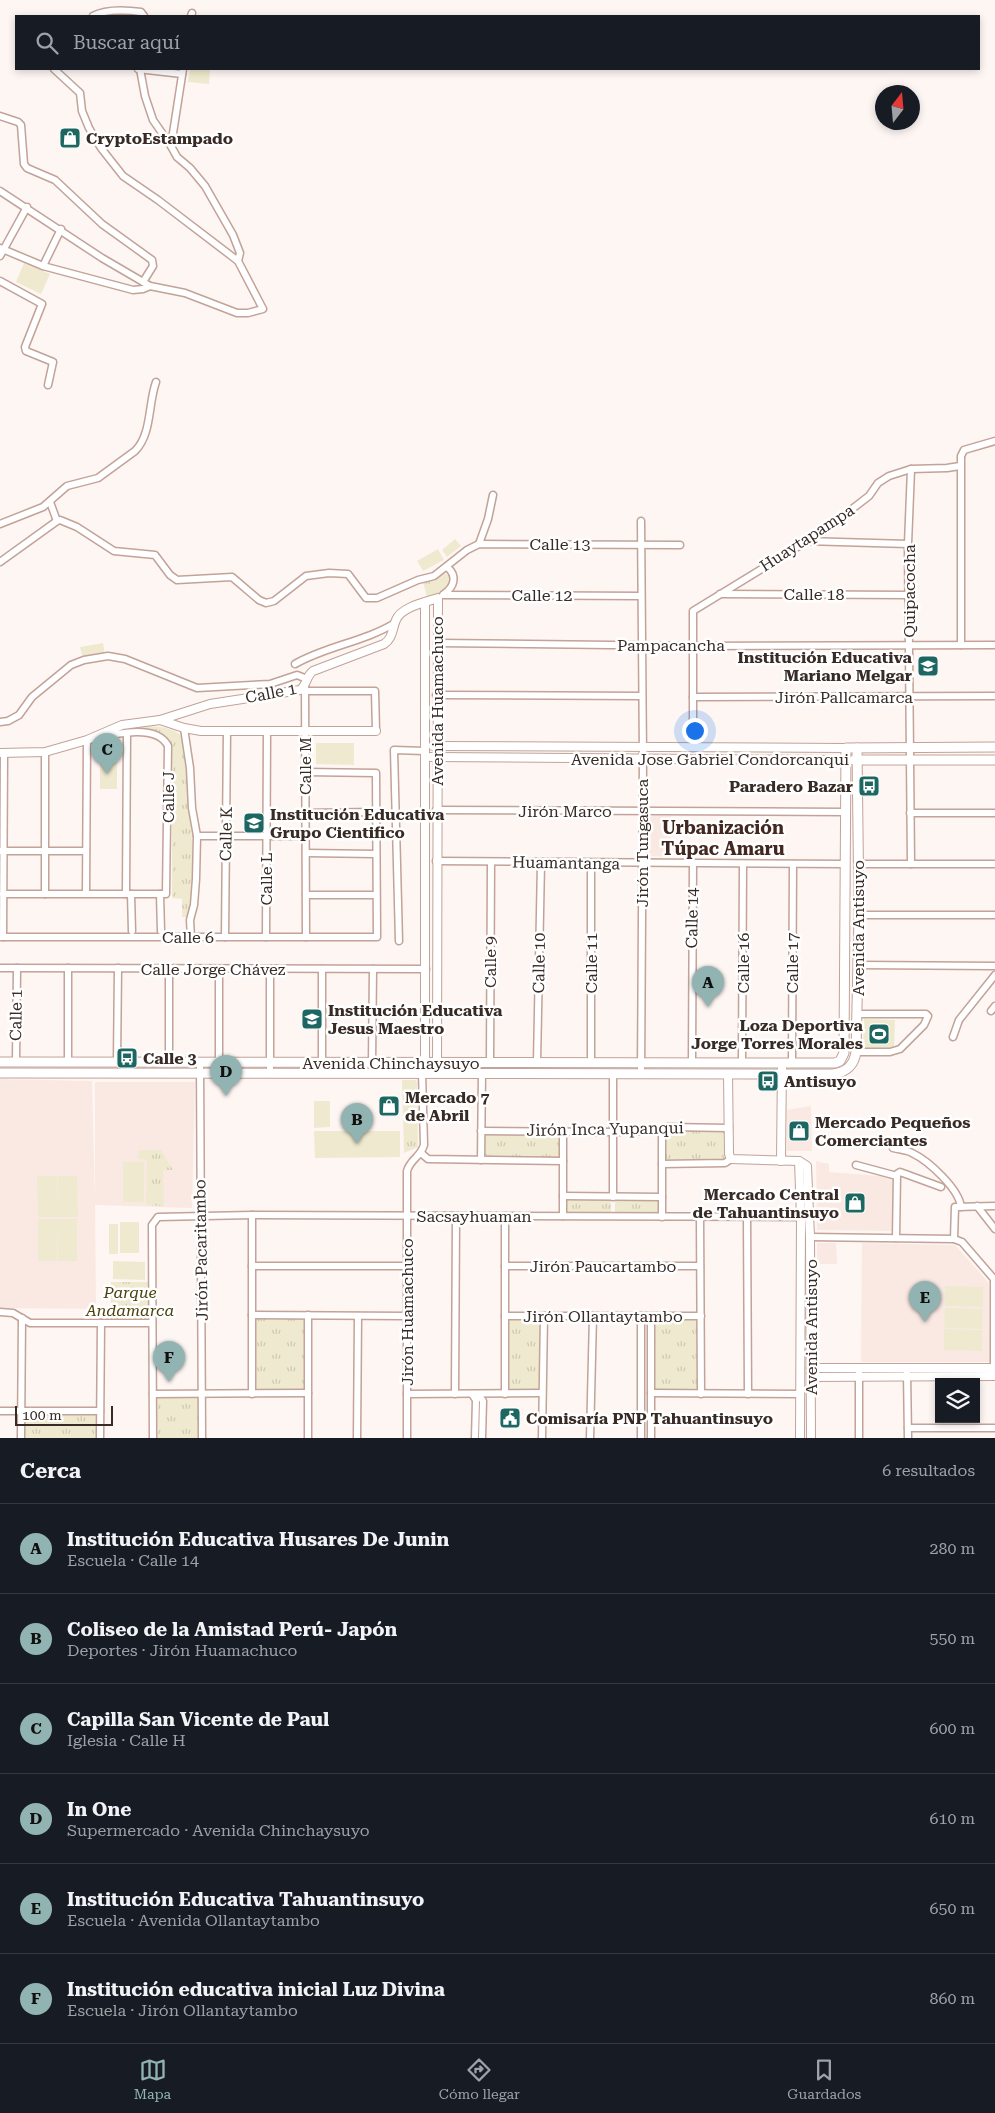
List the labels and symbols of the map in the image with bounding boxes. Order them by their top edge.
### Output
north arrow [875,85,920,130]
shop icon: CryptoEstampado [58,126,82,150]
place label: CryptoEstampado [86,129,233,148]
street label: Huaytapampa [756,500,858,576]
street label: Calle 13 [530,535,590,554]
street label: Quipacocha [900,544,919,638]
street label: Calle 18 [784,585,844,604]
street label: Calle 12 [512,586,572,605]
street label: Avenida Huamachuco [428,616,447,786]
street label: Pampacancha [617,636,725,655]
place label: Institución Educativa Mariano Melgar [738,648,913,685]
school or university icon: Institución Educativa Mariano Melgar [916,654,940,678]
street label: Calle 1 [244,679,298,707]
street label: Jirón Pallcamarca [775,688,913,707]
your location [682,718,708,744]
pin: C [91,733,123,774]
street label: Calle M [296,737,315,795]
street label: Avenida Jose Gabriel Condorcanqui [571,750,849,769]
street label: Calle J [159,771,178,823]
bus stop icon: Paradero Bazar [857,774,881,798]
place label: Paradero Bazar [729,777,853,796]
street label: Jirón Tungasuca [633,779,652,907]
street label: Jirón Marco [518,802,612,821]
place label: Institución Educativa Grupo Cientifico [270,805,445,842]
street label: Calle K [216,806,236,861]
school or university icon: Institución Educativa Grupo Cientifico [242,811,266,835]
district label: Urbanización Túpac Amaru [661,817,785,859]
street label: Calle L [257,853,276,905]
street label: Huamantanga [512,853,620,873]
street label: Avenida Antisuyo [849,860,868,996]
street label: Calle 14 [682,887,702,949]
street label: Calle 6 [162,928,214,947]
street label: Calle 10 [529,932,549,994]
street label: Calle 11 [582,933,601,993]
street label: Calle 16 [734,933,753,993]
street label: Calle 17 [783,933,802,993]
street label: Calle 9 [481,936,500,988]
street label: Calle Jorge Chávez [141,960,286,979]
pin: A [692,966,724,1007]
street label: Calle 1 [6,989,26,1041]
place label: Institución Educativa Jesus Maestro [328,1001,503,1038]
school or university icon: Institución Educativa Jesus Maestro [300,1007,324,1031]
place label: Loza Deportiva Jorge Torres Morales [691,1016,864,1053]
sports icon: Loza Deportiva Jorge Torres Morales [867,1022,891,1046]
bus stop icon: Calle 3 [115,1046,139,1070]
place label: Calle 3 [143,1049,197,1068]
street label: Avenida Chinchaysuyo [302,1054,480,1073]
pin: D [210,1055,242,1096]
bus stop icon: Antisuyo [756,1069,780,1093]
place label: Antisuyo [784,1072,856,1091]
place label: Mercado 7 de Abril [405,1088,490,1125]
shop icon: Mercado 7 de Abril [377,1094,401,1118]
pin: B [341,1103,373,1144]
place label: Mercado Pequeños Comerciantes [815,1113,970,1150]
street label: Jirón Inca Yupanqui [526,1118,684,1140]
shop icon: Mercado Pequeños Comerciantes [787,1119,811,1143]
street label: Jirón Pacaritambo [190,1179,212,1321]
place label: Mercado Central de Tahuantinsuyo [693,1185,840,1222]
shop icon: Mercado Central de Tahuantinsuyo [843,1191,867,1215]
street label: Sacsayhuaman [416,1207,532,1226]
street label: Jirón Huamachuco [398,1238,417,1386]
street label: Jirón Paucartambo [530,1257,677,1276]
street label: Avenida Antisuyo [802,1259,821,1395]
pin: E [909,1281,941,1322]
park label: Parque Andamarca [85,1283,174,1320]
street label: Jirón Ollantaytambo [523,1307,683,1326]
pin: F [153,1341,185,1382]
scale bar [15,1403,112,1426]
public building icon: Comisaría PNP Tahuantinsuyo [498,1406,522,1430]
place label: Comisaría PNP Tahuantinsuyo [526,1409,773,1428]

